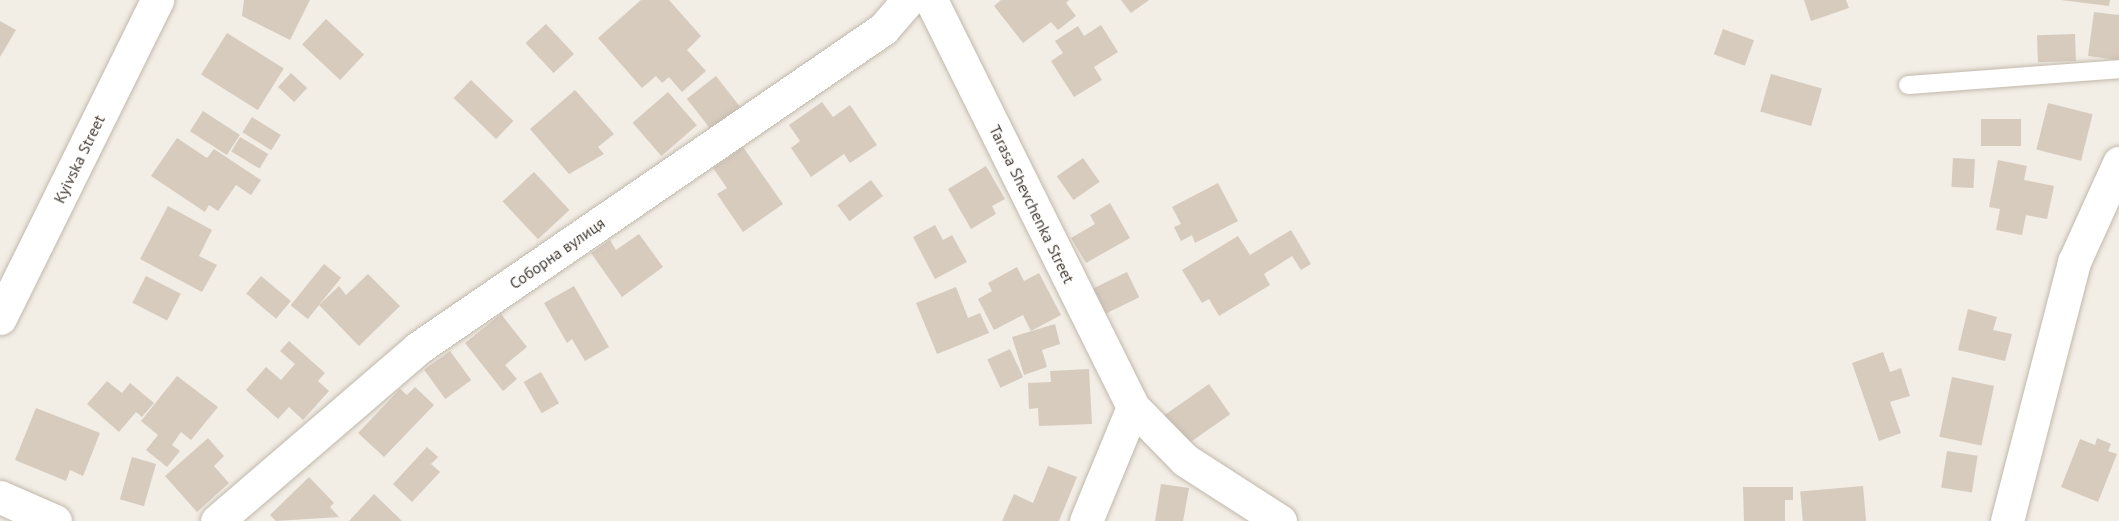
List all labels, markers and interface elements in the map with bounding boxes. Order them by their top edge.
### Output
street label: Kyivska Street [49,112,109,206]
street label: Tarasa Shevchenka Street [985,122,1079,286]
street label: Соборна вулиця [506,213,608,293]

